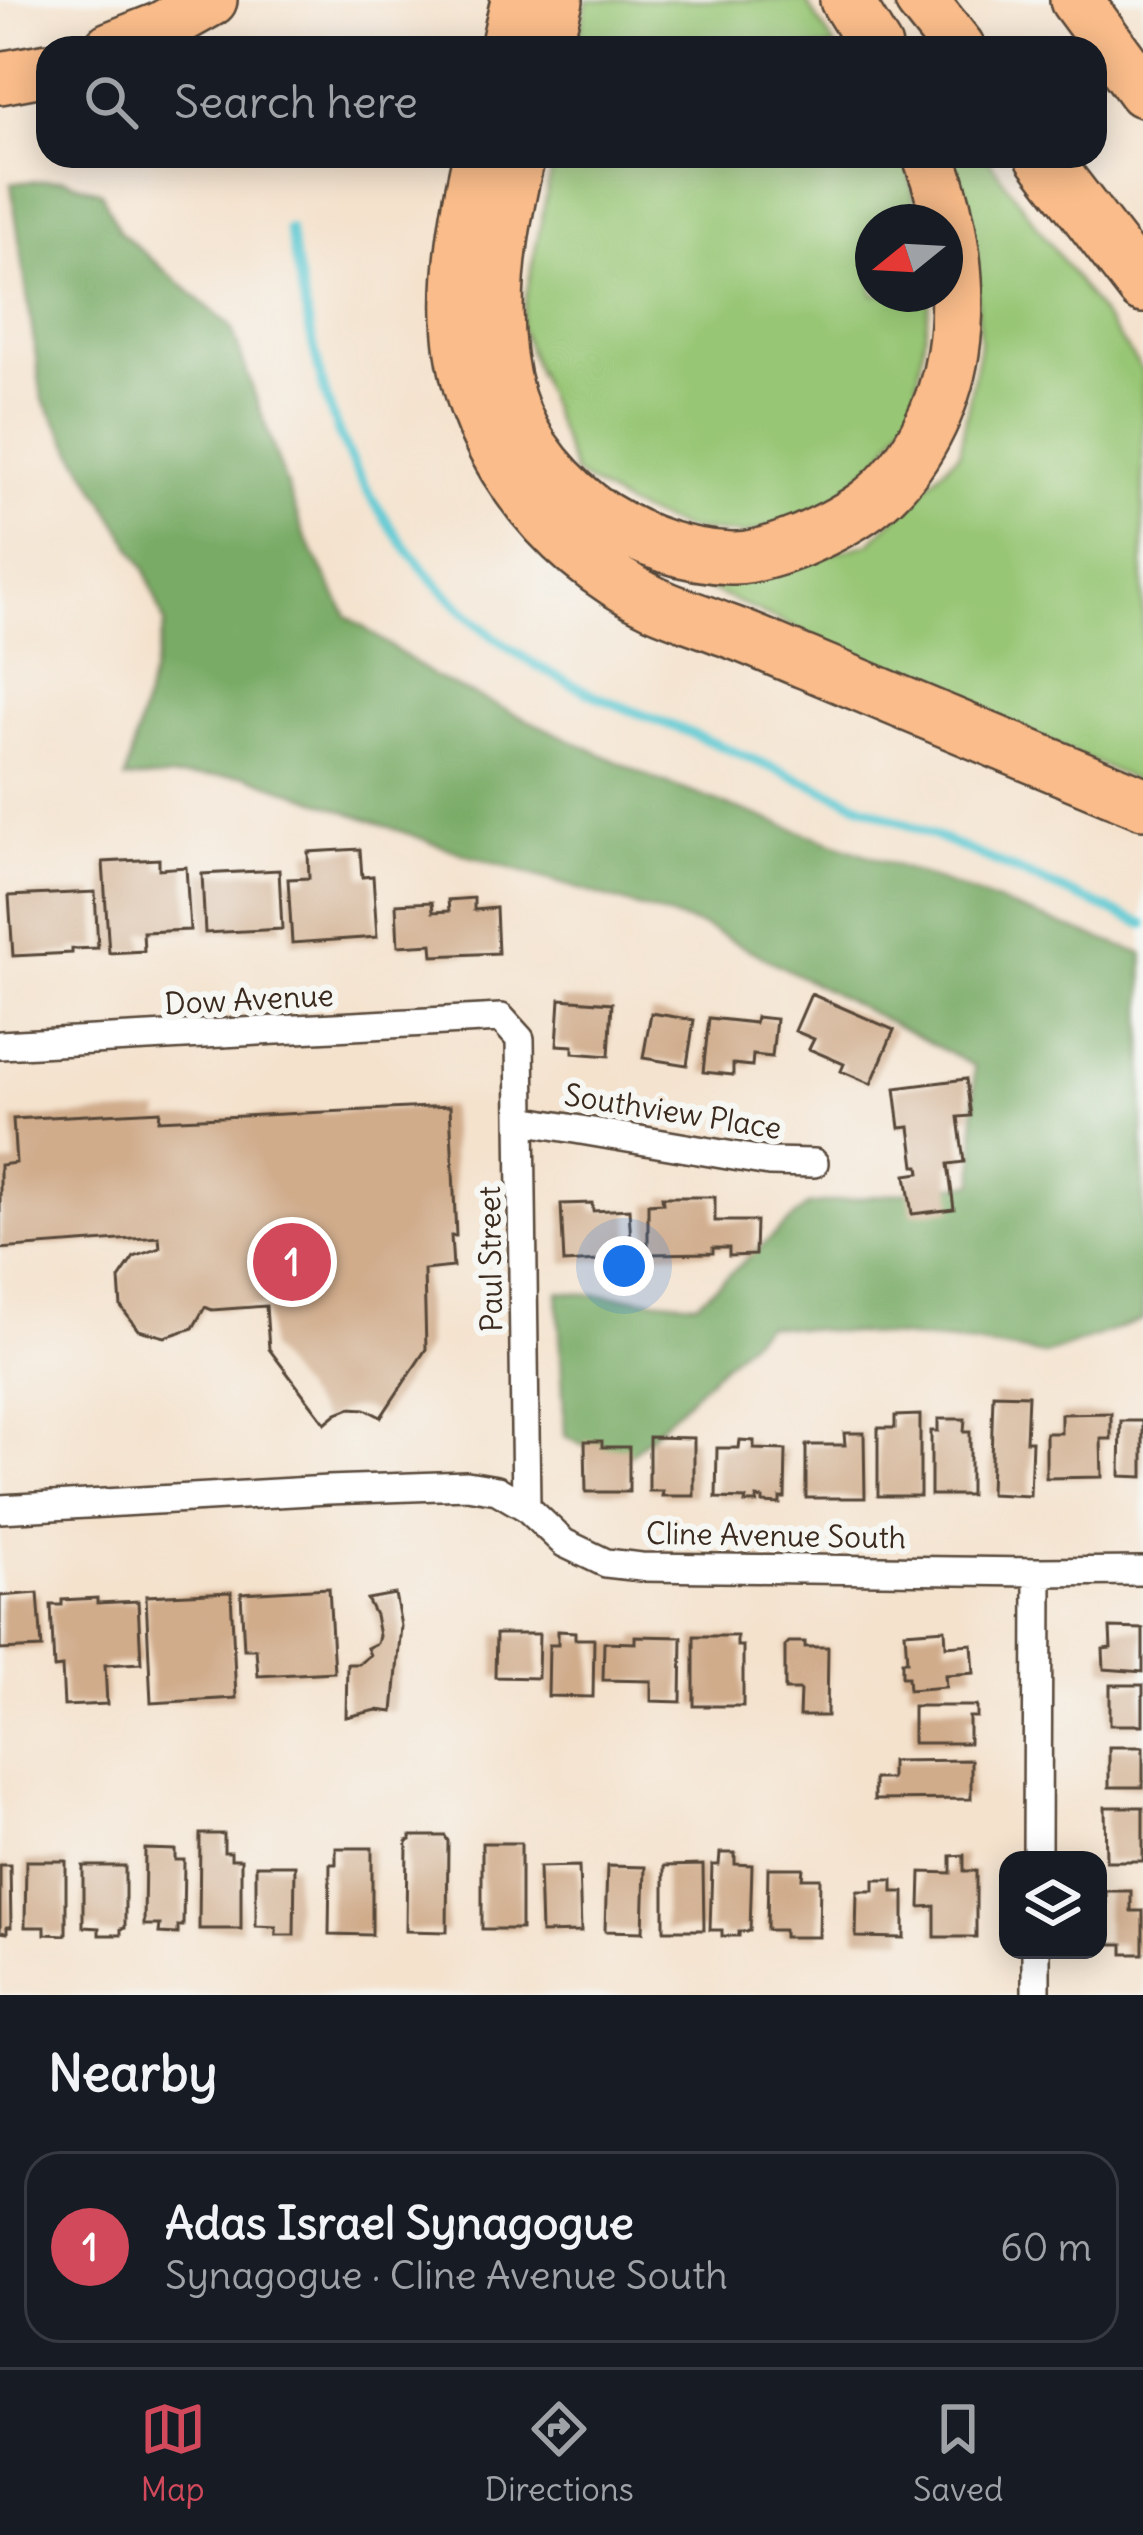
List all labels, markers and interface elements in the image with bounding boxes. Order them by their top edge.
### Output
search box [36,36,1107,168]
icon: search [78,69,144,135]
text: Search here [174,74,418,130]
north arrow [855,204,963,312]
street label: Dow Avenue [163,976,335,1022]
street label: Southview Place [562,1075,784,1147]
street label: Paul Street [470,1186,510,1332]
pin: 1 [253,1217,331,1307]
your location [594,1236,654,1296]
street label: Cline Avenue South [646,1514,906,1556]
map controls [999,1851,1107,1959]
button: layers [999,1851,1107,1959]
text: Nearby [48,2041,217,2105]
text: Adas Israel Synagogue [165,2195,634,2251]
text: 1 [82,2223,98,2272]
text: 60 m [1000,2223,1092,2272]
text: Synagogue · Cline Avenue South [165,2251,728,2300]
tab: Map [140,2396,206,2510]
tab: Directions [485,2396,634,2510]
tab: Saved [913,2396,1003,2510]

